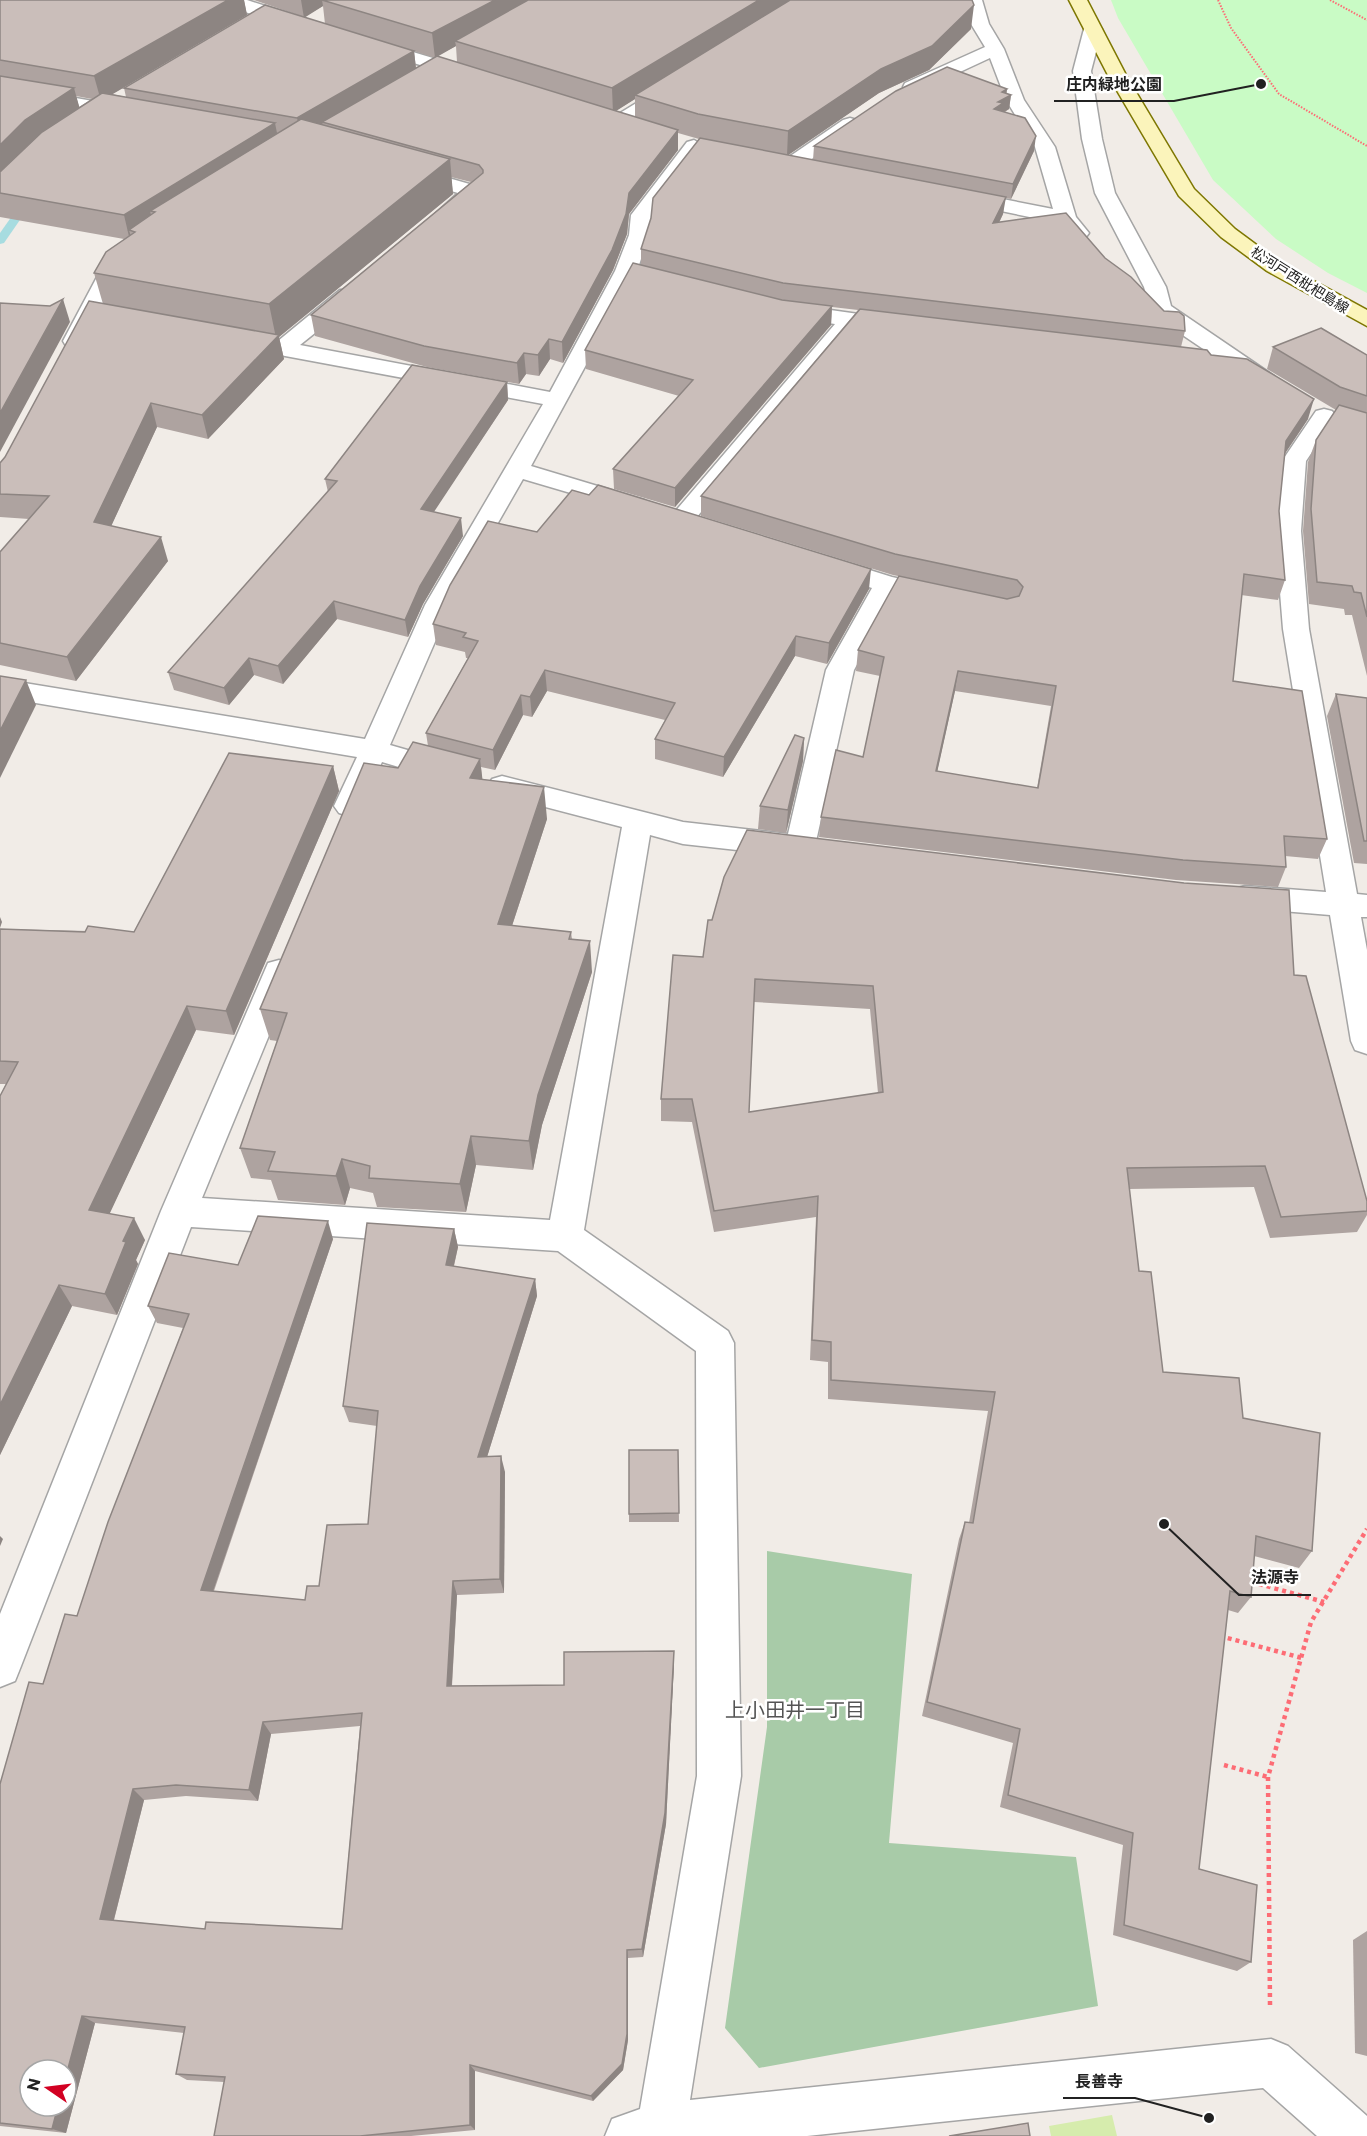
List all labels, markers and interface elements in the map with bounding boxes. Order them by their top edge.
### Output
callout: 庄内緑地公園 [1054,67,1174,101]
text: 庄内緑地公園 [1066,74,1162,93]
street label: 松河戸西枇杷島線 [1248,243,1352,316]
callout: 法源寺 [1239,1561,1311,1595]
text: 法源寺 [1251,1567,1299,1586]
district label: 上小田井一丁目 [725,1697,865,1721]
north arrow [18,2058,78,2118]
callout: 長善寺 [1063,2064,1135,2098]
text: 長善寺 [1075,2071,1123,2090]
text: N [22,2076,44,2092]

